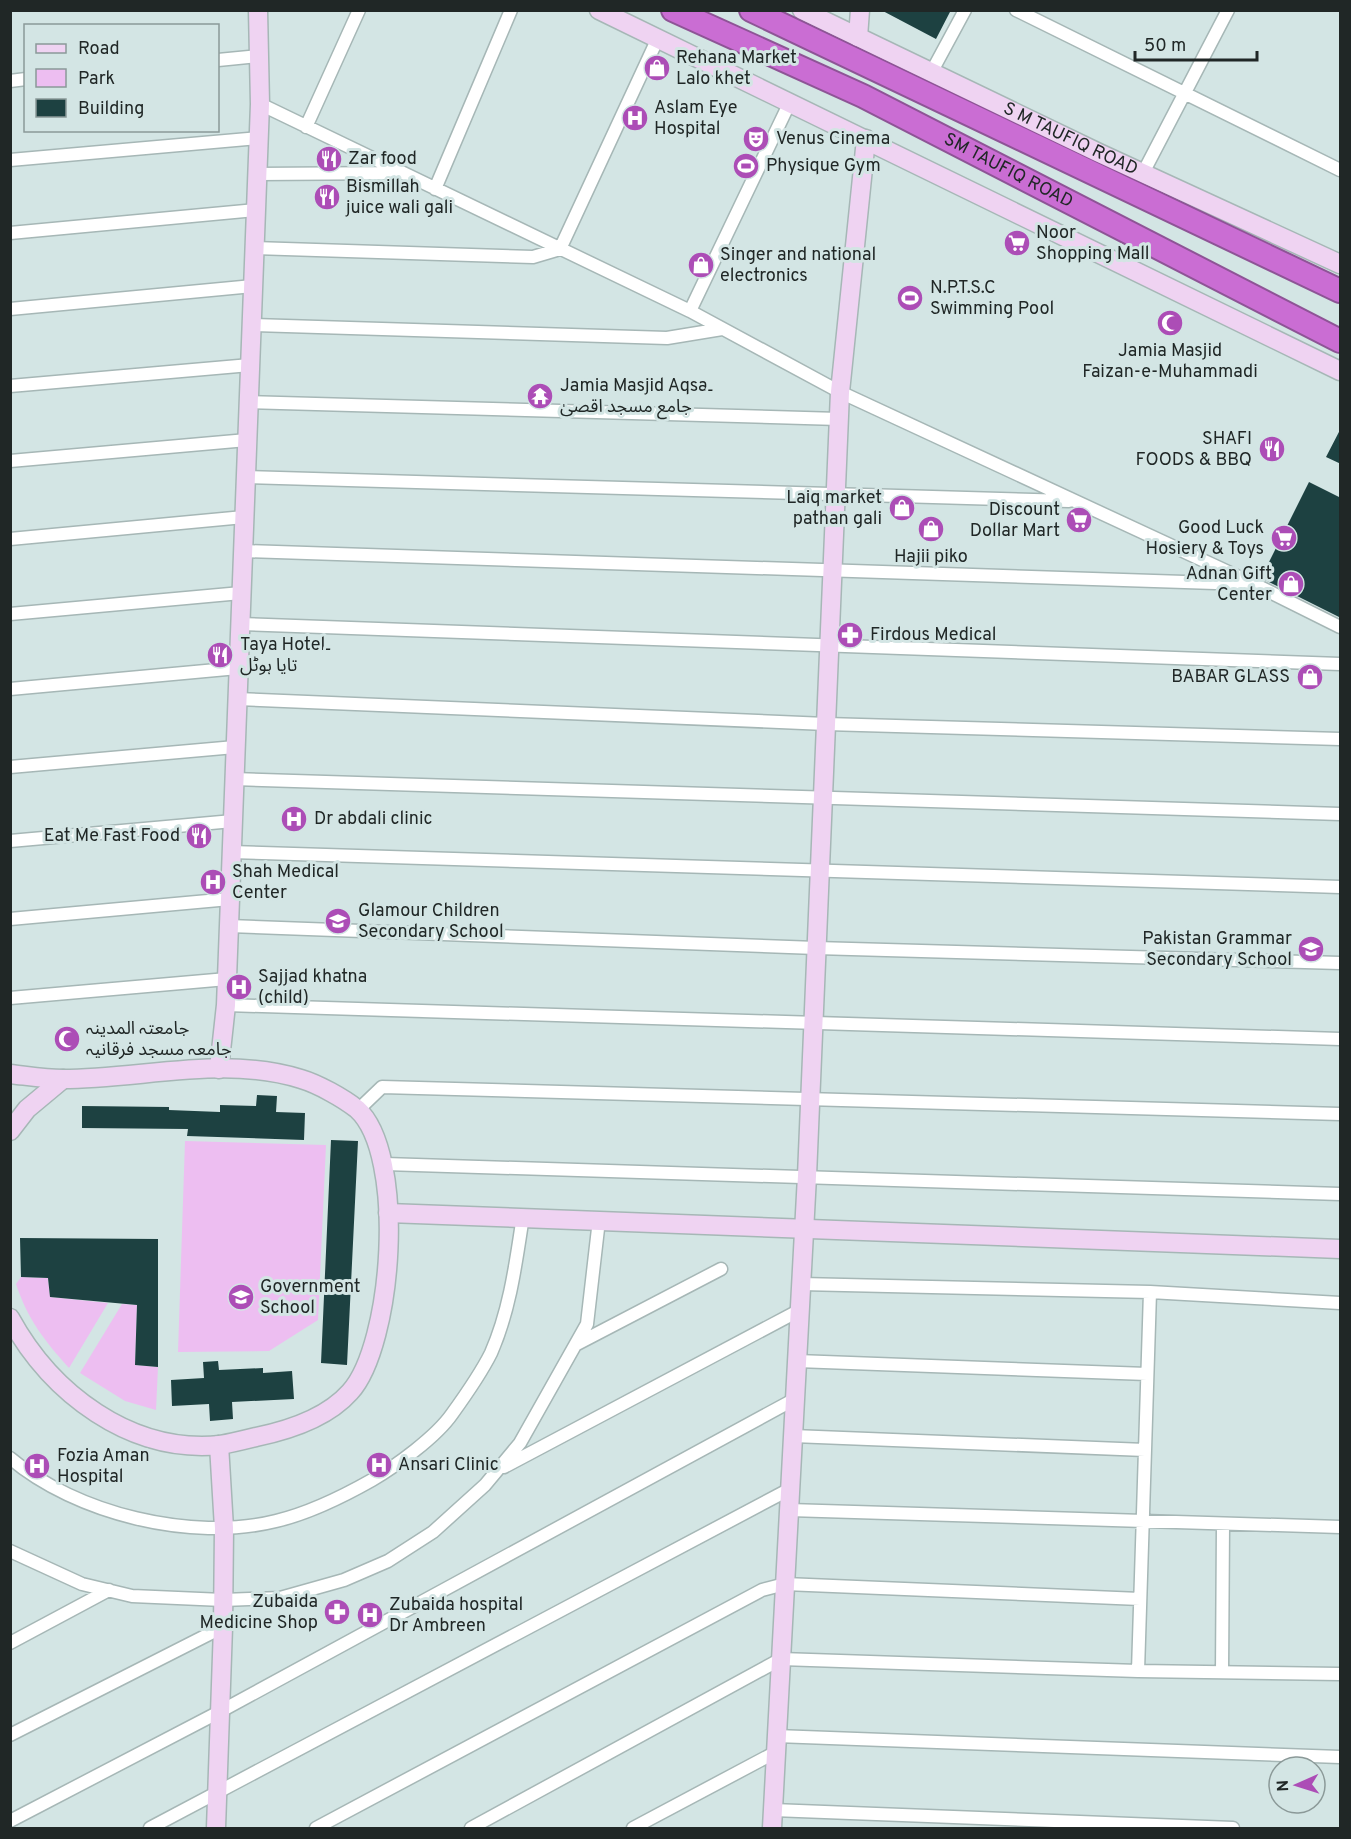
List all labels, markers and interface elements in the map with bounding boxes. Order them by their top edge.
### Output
legend [24,24,219,132]
scale bar [1135,24,1256,62]
text: 50 m [1144,35,1186,58]
text: Road [78,38,120,61]
place label: Rehana Market Lalo khet [676,47,797,91]
shop icon: Rehana Market Lalo khet [642,53,672,83]
text: Park [78,68,115,91]
place label: Aslam Eye Hospital [654,97,737,141]
street label: S M TAUFIQ ROAD [1000,97,1142,181]
text: Building [78,98,144,121]
hospital icon: Aslam Eye Hospital [620,103,650,133]
theatre icon: Venus Cinema [741,124,771,154]
place label: Venus Cinema [776,128,890,151]
street label: SM TAUFIQ ROAD [940,128,1077,213]
restaurant icon: Zar food [314,144,344,174]
place label: Zar food [348,148,417,171]
sports icon: Physique Gym [731,151,761,181]
place label: Physique Gym [766,155,881,178]
place label: Bismillah juice wali gali [345,176,453,220]
restaurant icon: Bismillah juice wali gali [312,182,342,212]
place label: Noor Shopping Mall [1036,222,1150,266]
supermarket icon: Noor Shopping Mall [1002,228,1032,258]
place label: Singer and national electronics [720,244,876,288]
shop icon: Singer and national electronics [686,250,716,280]
place label: N.P.T.S.C Swimming Pool [930,277,1054,321]
sports icon: N.P.T.S.C Swimming Pool [895,283,925,313]
mosque icon: Jamia Masjid Faizan-e-Muhammadi [1155,308,1185,338]
place label: Jamia Masjid Faizan-e-Muhammadi [1082,340,1258,384]
place label: Jamia Masjid Aqsa۔ جامع مسجد اقصیٰ [560,375,714,420]
temple icon: Jamia Masjid Aqsa۔ جامع مسجد اقصیٰ [525,381,555,411]
place label: SHAFI FOODS & BBQ [1135,428,1252,472]
restaurant icon: SHAFI FOODS & BBQ [1257,434,1287,464]
place label: Laiq market pathan gali [786,487,882,531]
shop icon: Laiq market pathan gali [887,493,917,523]
place label: Discount Dollar Mart [970,499,1060,543]
supermarket icon: Discount Dollar Mart [1064,505,1094,535]
shop icon: Hajii piko [916,514,946,544]
place label: Good Luck Hosiery & Toys [1146,517,1264,561]
supermarket icon: Good Luck Hosiery & Toys [1269,523,1299,553]
place label: Hajii piko [894,546,968,569]
place label: Adnan Gift Center [1186,563,1272,607]
shop icon: Adnan Gift Center [1276,569,1306,599]
pharmacy icon: Firdous Medical [835,620,865,650]
place label: Firdous Medical [870,624,996,647]
place label: Taya Hotel۔ تایا ہوٹل [240,634,331,678]
restaurant icon: Taya Hotel۔ تایا ہوٹل [205,640,235,670]
shop icon: BABAR GLASS [1295,662,1325,692]
place label: BABAR GLASS [1171,666,1290,689]
hospital icon: Dr abdali clinic [279,804,309,834]
place label: Dr abdali clinic [314,808,433,831]
restaurant icon: Eat Me Fast Food [184,821,214,851]
place label: Eat Me Fast Food [44,825,180,848]
place label: Shah Medical Center [232,861,339,905]
hospital icon: Shah Medical Center [198,867,228,897]
place label: Glamour Children Secondary School [358,900,504,944]
school or university icon: Glamour Children Secondary School [323,906,353,936]
place label: Pakistan Grammar Secondary School [1142,928,1292,972]
school or university icon: Pakistan Grammar Secondary School [1296,934,1326,964]
place label: Sajjad khatna (child) [258,966,367,1010]
hospital icon: Sajjad khatna (child) [224,972,254,1002]
place label: جامعتہ المدینہ جامعہ مسجد فرقانیہ [86,1018,232,1062]
mosque icon: جامعتہ المدینہ جامعہ مسجد فرقانیہ [52,1024,82,1054]
place label: Government School [260,1276,361,1320]
school or university icon: Government School [226,1282,256,1312]
place label: Fozia Aman Hospital [57,1445,150,1489]
hospital icon: Ansari Clinic [364,1450,394,1480]
hospital icon: Fozia Aman Hospital [22,1451,52,1481]
place label: Ansari Clinic [398,1454,499,1477]
place label: Zubaida Medicine Shop [200,1591,318,1635]
place label: Zubaida hospital Dr Ambreen [389,1594,523,1638]
pharmacy icon: Zubaida Medicine Shop [322,1597,352,1627]
hospital icon: Zubaida hospital Dr Ambreen [355,1600,385,1630]
north arrow [1267,1755,1327,1815]
text: N [1274,1779,1294,1792]

